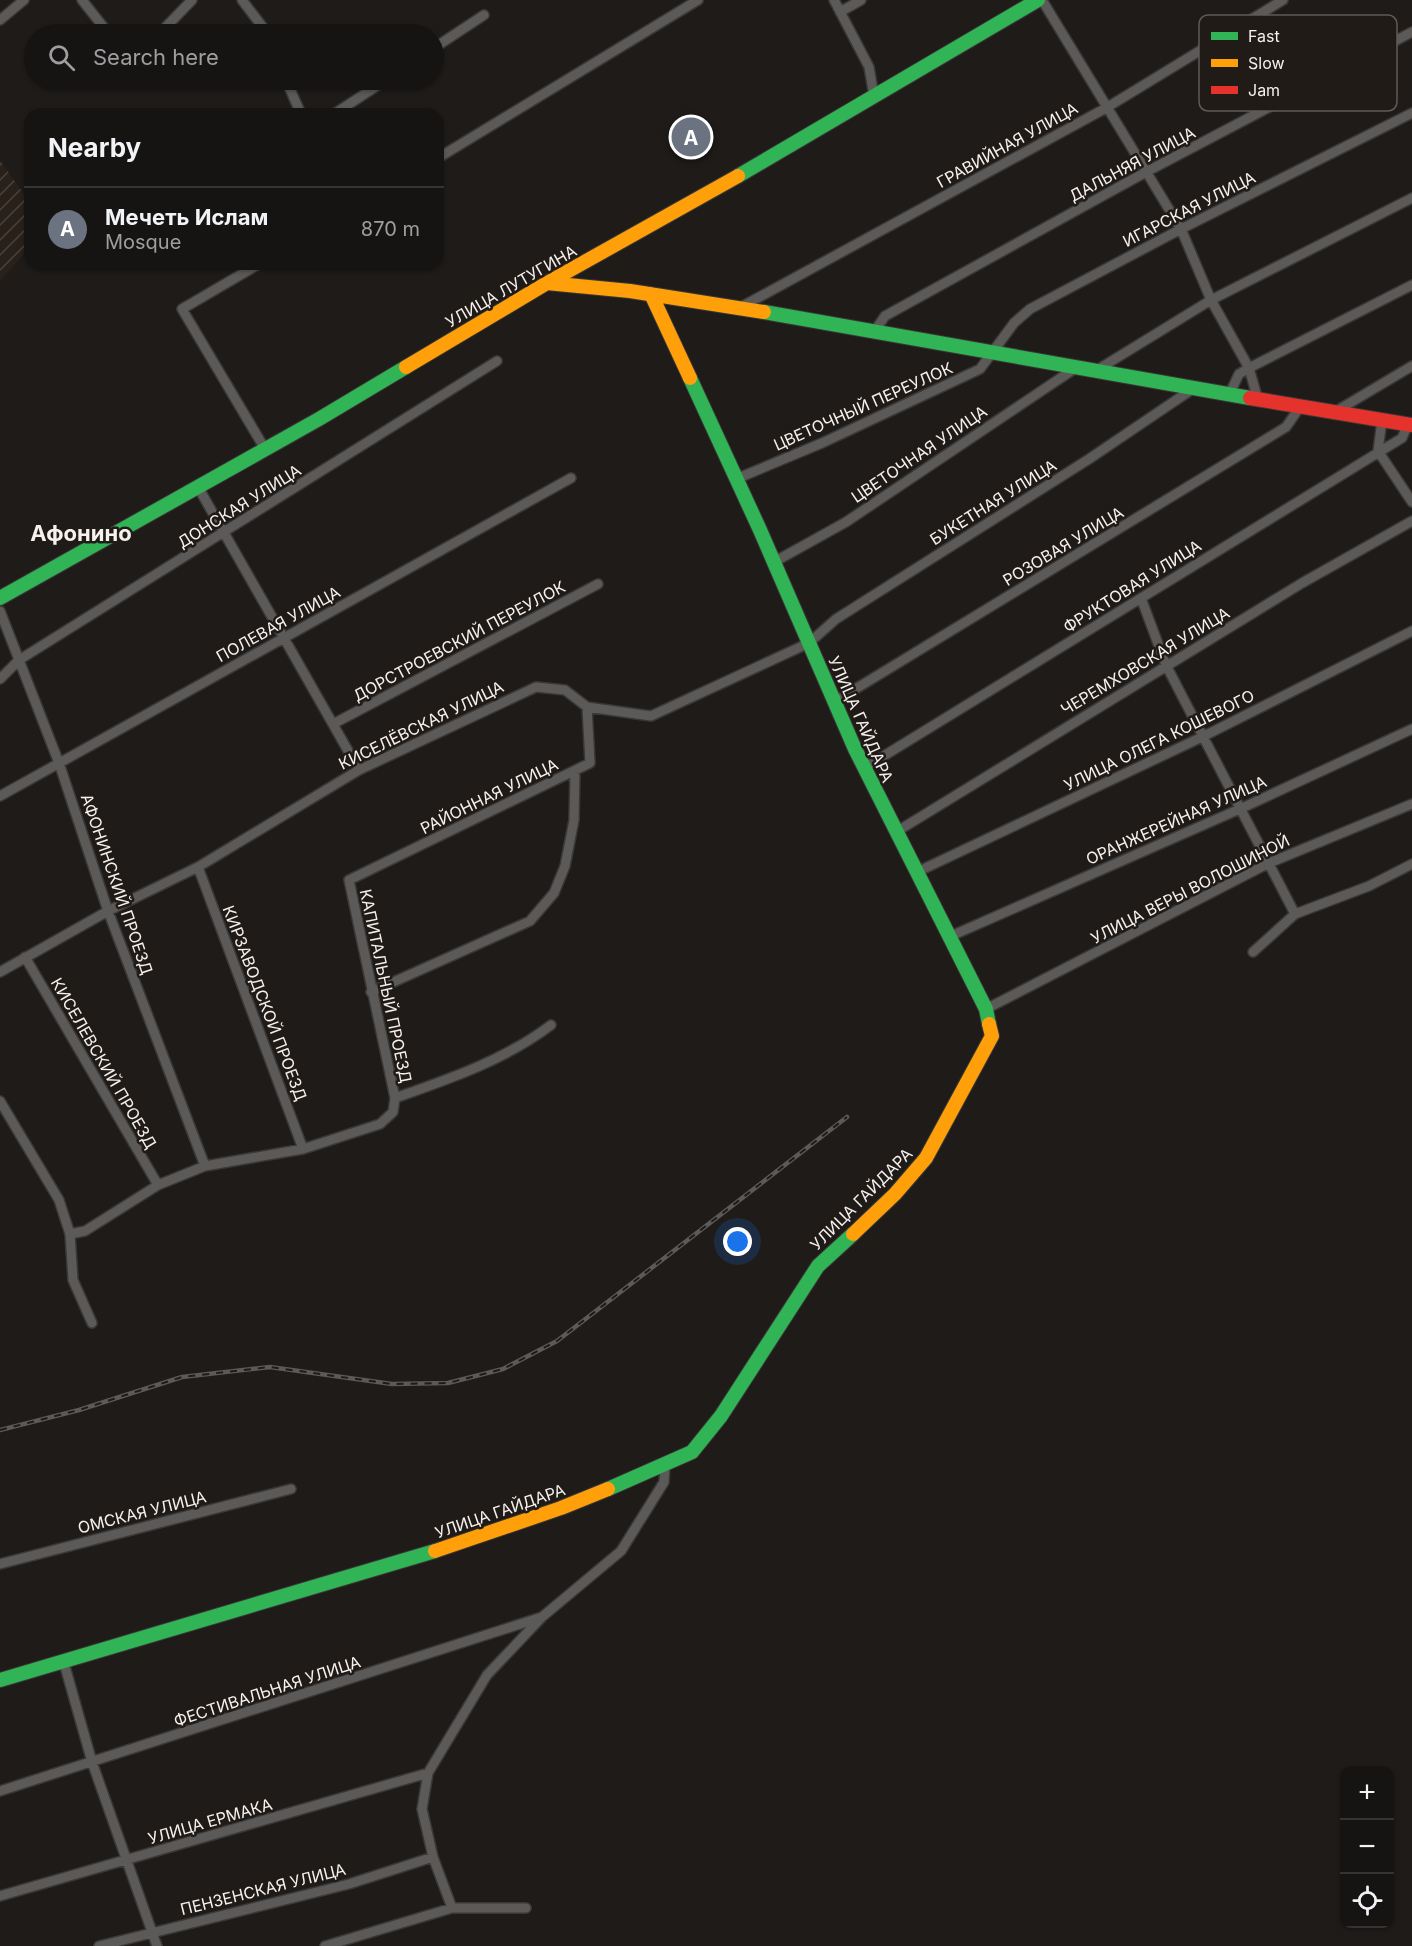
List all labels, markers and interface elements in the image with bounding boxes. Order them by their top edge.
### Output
legend [1199,15,1397,111]
search box [24,24,444,90]
text: Fast [1248,26,1280,46]
icon: search [45,41,78,74]
text: Search here [93,44,219,70]
text: Slow [1248,53,1285,73]
text: Jam [1248,80,1280,100]
street label: ГРАВИЙНАЯ УЛИЦА [933,98,1081,192]
pin: A [672,114,710,160]
street label: ДАЛЬНЯЯ УЛИЦА [1065,122,1199,206]
text: Nearby [48,132,141,163]
street label: ИГАРСКАЯ УЛИЦА [1119,167,1259,251]
text: Мечеть Ислам [105,204,268,230]
text: A [60,217,75,241]
text: 870 m [361,217,420,241]
text: Mosque [105,230,181,254]
street label: УЛИЦА ЛУТУГИНА [442,240,580,332]
street label: ЦВЕТОЧНЫЙ ПЕРЕУЛОК [770,357,956,455]
street label: ЦВЕТОЧНАЯ УЛИЦА [847,401,991,507]
street label: БУКЕТНАЯ УЛИЦА [926,455,1060,549]
street label: ДОНСКАЯ УЛИЦА [173,460,305,552]
street label: РОЗОВАЯ УЛИЦА [999,502,1127,590]
district label: Афонино [30,520,132,546]
street label: ФРУКТОВАЯ УЛИЦА [1059,535,1205,637]
street label: ДОРСТРОЕВСКИЙ ПЕРЕУЛОК [349,576,569,706]
street label: ПОЛЕВАЯ УЛИЦА [213,582,343,666]
street label: ЧЕРЕМХОВСКАЯ УЛИЦА [1057,603,1233,719]
street label: УЛИЦА ГАЙДАРА [824,653,898,785]
street label: КИСЕЛЁВСКАЯ УЛИЦА [335,676,507,774]
street label: УЛИЦА ОЛЕГА КОШЕВОГО [1060,685,1258,795]
street label: РАЙОННАЯ УЛИЦА [417,754,561,838]
street label: ОРАНЖЕРЕЙНАЯ УЛИЦА [1083,771,1269,869]
street label: АФОНИНСКИЙ ПРОЕЗД [77,791,157,977]
street label: УЛИЦА ВЕРЫ ВОЛОШИНОЙ [1087,830,1293,948]
street label: КАПИТАЛЬНЫЙ ПРОЕЗД [356,887,416,1085]
street label: КИРЗАВОДСКОЙ ПРОЕЗД [219,903,311,1103]
street label: КИСЕЛЕВСКИЙ ПРОЕЗД [47,974,161,1152]
street label: УЛИЦА ГАЙДАРА [806,1144,916,1254]
your location [723,1227,752,1256]
street label: УЛИЦА ГАЙДАРА [432,1479,568,1543]
street label: ОМСКАЯ УЛИЦА [76,1486,208,1538]
street label: ФЕСТИВАЛЬНАЯ УЛИЦА [171,1651,363,1731]
map controls [1340,1766,1394,1928]
button: + [1340,1766,1394,1820]
street label: УЛИЦА ЕРМАКА [146,1794,274,1848]
button: − [1340,1820,1394,1874]
street label: ПЕНЗЕНСКАЯ УЛИЦА [178,1859,348,1919]
button: locate [1340,1874,1394,1928]

